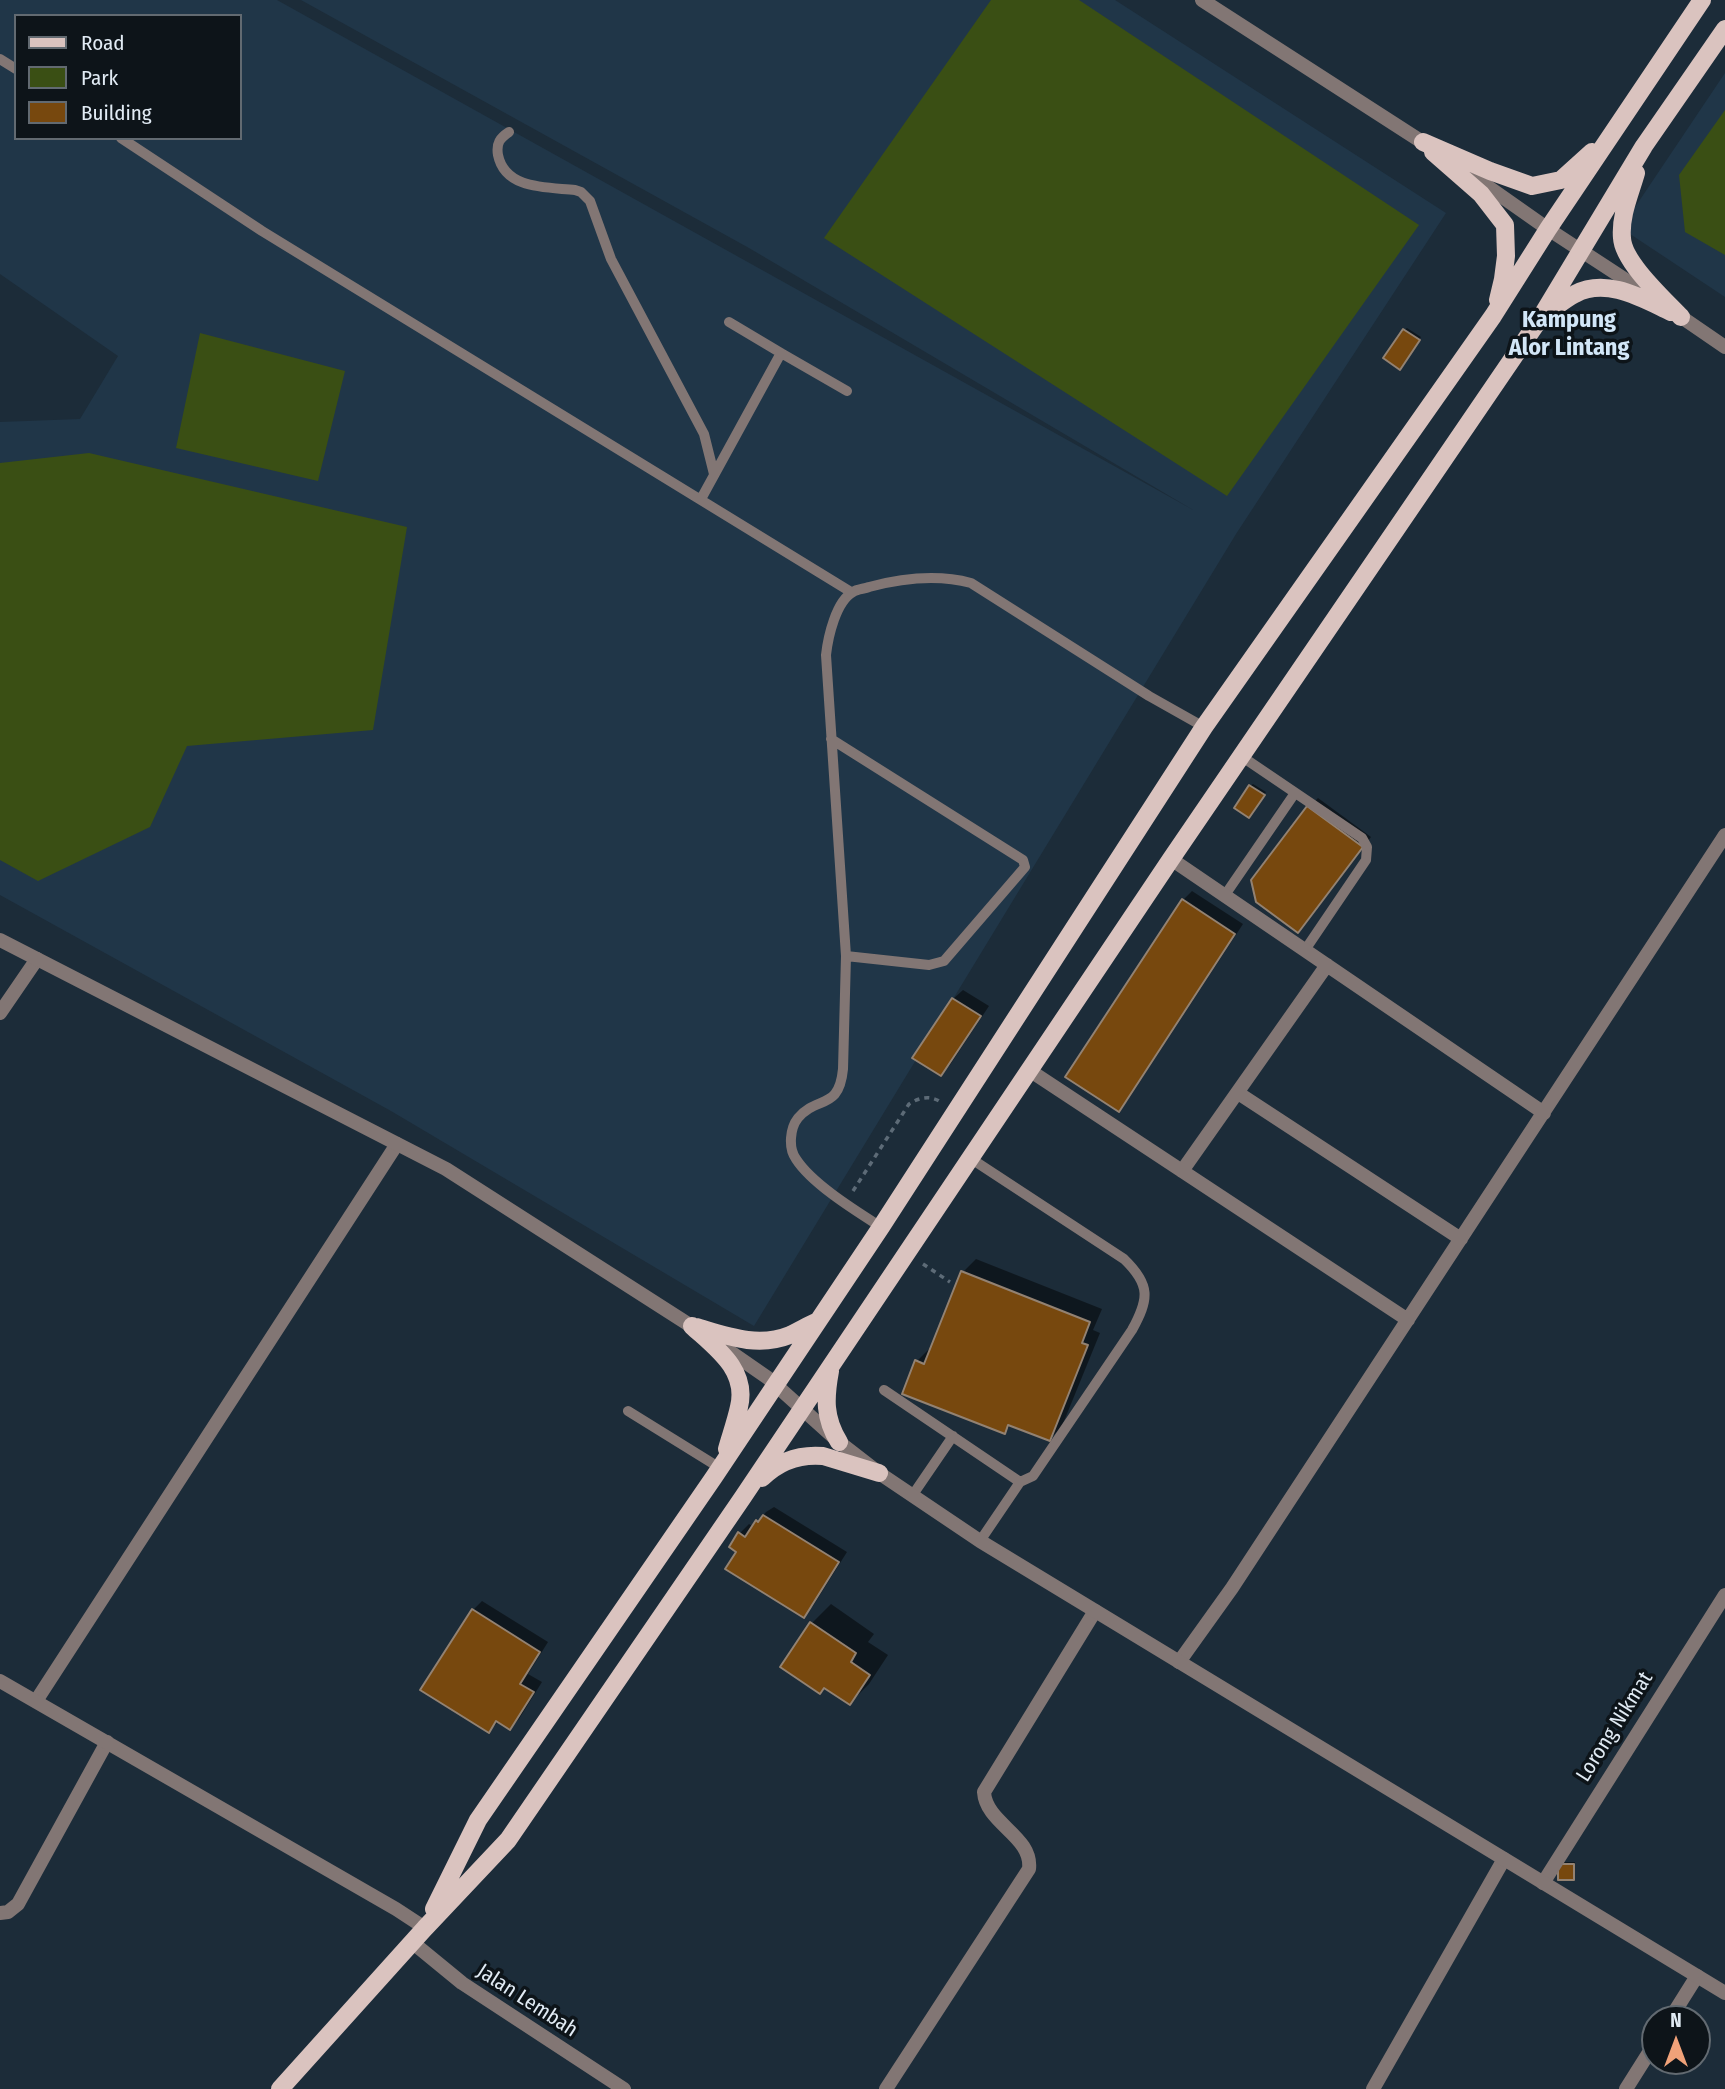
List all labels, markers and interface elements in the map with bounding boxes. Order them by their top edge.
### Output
legend [14,14,242,140]
text: Road [81,30,125,56]
text: Park [81,65,118,91]
text: Building [81,100,152,126]
district label: Kampung Alor Lintang [1509,306,1629,362]
street label: Lorong Nikmat [1571,1667,1659,1787]
street label: Jalan Lembah [472,1959,582,2043]
north arrow [1641,2005,1711,2075]
text: N [1670,2009,1682,2032]

